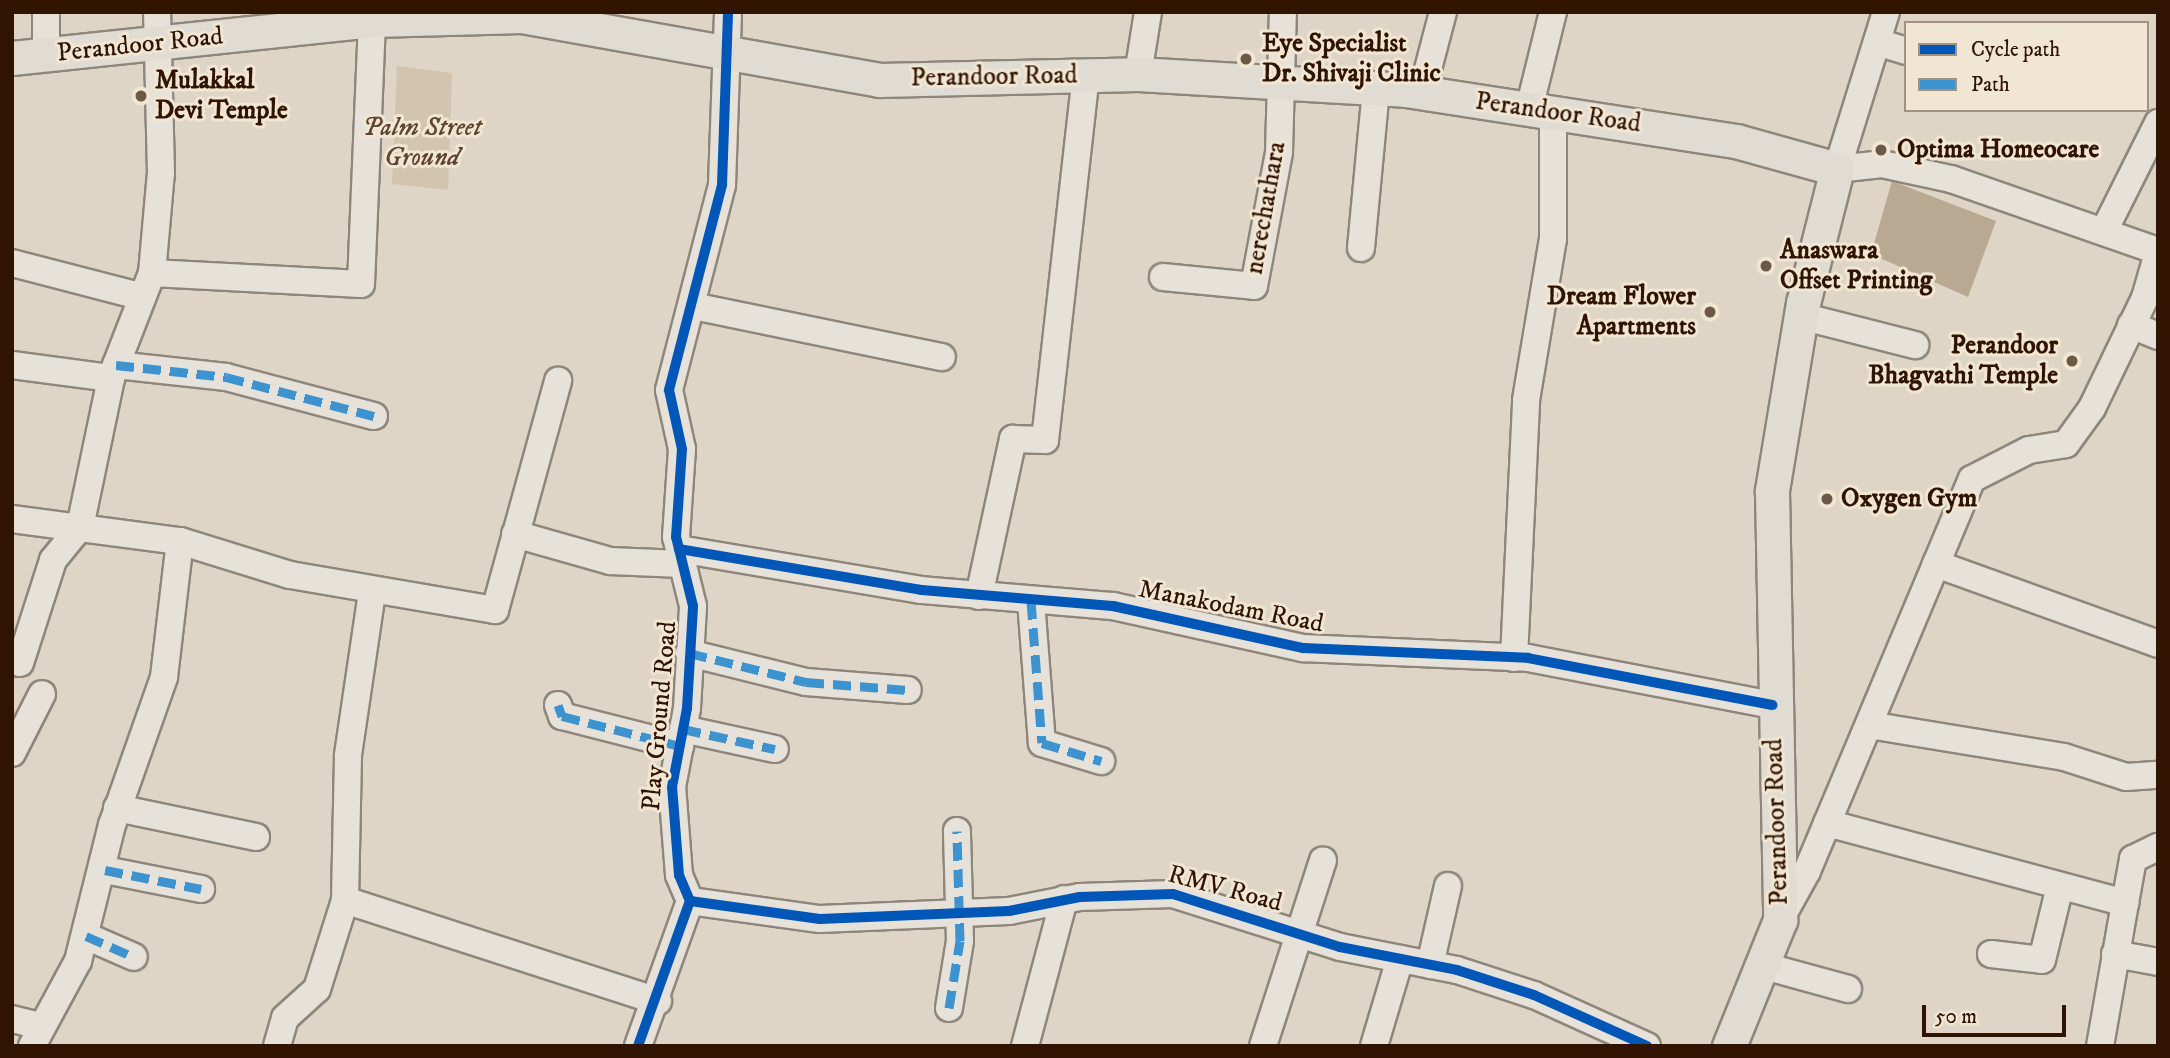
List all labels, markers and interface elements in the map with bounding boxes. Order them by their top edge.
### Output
street label: Perandoor Road [55,21,225,69]
legend [1904,21,2149,112]
place label: Eye Specialist Dr. Shivaji Clinic [1262,28,1441,90]
text: Cycle path [1971,37,2060,63]
marker: Eye Specialist Dr. Shivaji Clinic [1236,49,1256,69]
street label: Perandoor Road [910,60,1078,94]
place label: Mulakkal Devi Temple [155,65,288,126]
text: Path [1971,72,2010,98]
street label: Perandoor Road [1473,86,1643,140]
marker: Mulakkal Devi Temple [133,88,149,104]
park label: Palm Street Ground [362,112,482,174]
place label: Optima Homeocare [1897,134,2099,166]
street label: nerechathara [1239,139,1293,277]
marker: Optima Homeocare [1871,140,1891,160]
place label: Anaswara Offset Printing [1780,235,1932,296]
marker: Anaswara Offset Printing [1758,258,1774,274]
place label: Dream Flower Apartments [1547,281,1696,342]
marker: Dream Flower Apartments [1702,304,1718,320]
place label: Perandoor Bhagvathi Temple [1868,330,2058,392]
marker: Perandoor Bhagvathi Temple [2064,353,2080,369]
place label: Oxygen Gym [1841,483,1977,515]
marker: Oxygen Gym [1819,491,1835,507]
street label: Manakodam Road [1136,574,1326,640]
street label: Play Ground Road [636,620,684,812]
street label: Perandoor Road [1758,738,1796,906]
street label: RMV Road [1164,859,1286,919]
scale bar [1925,992,2068,1036]
text: 50 m [1935,1004,1977,1030]

